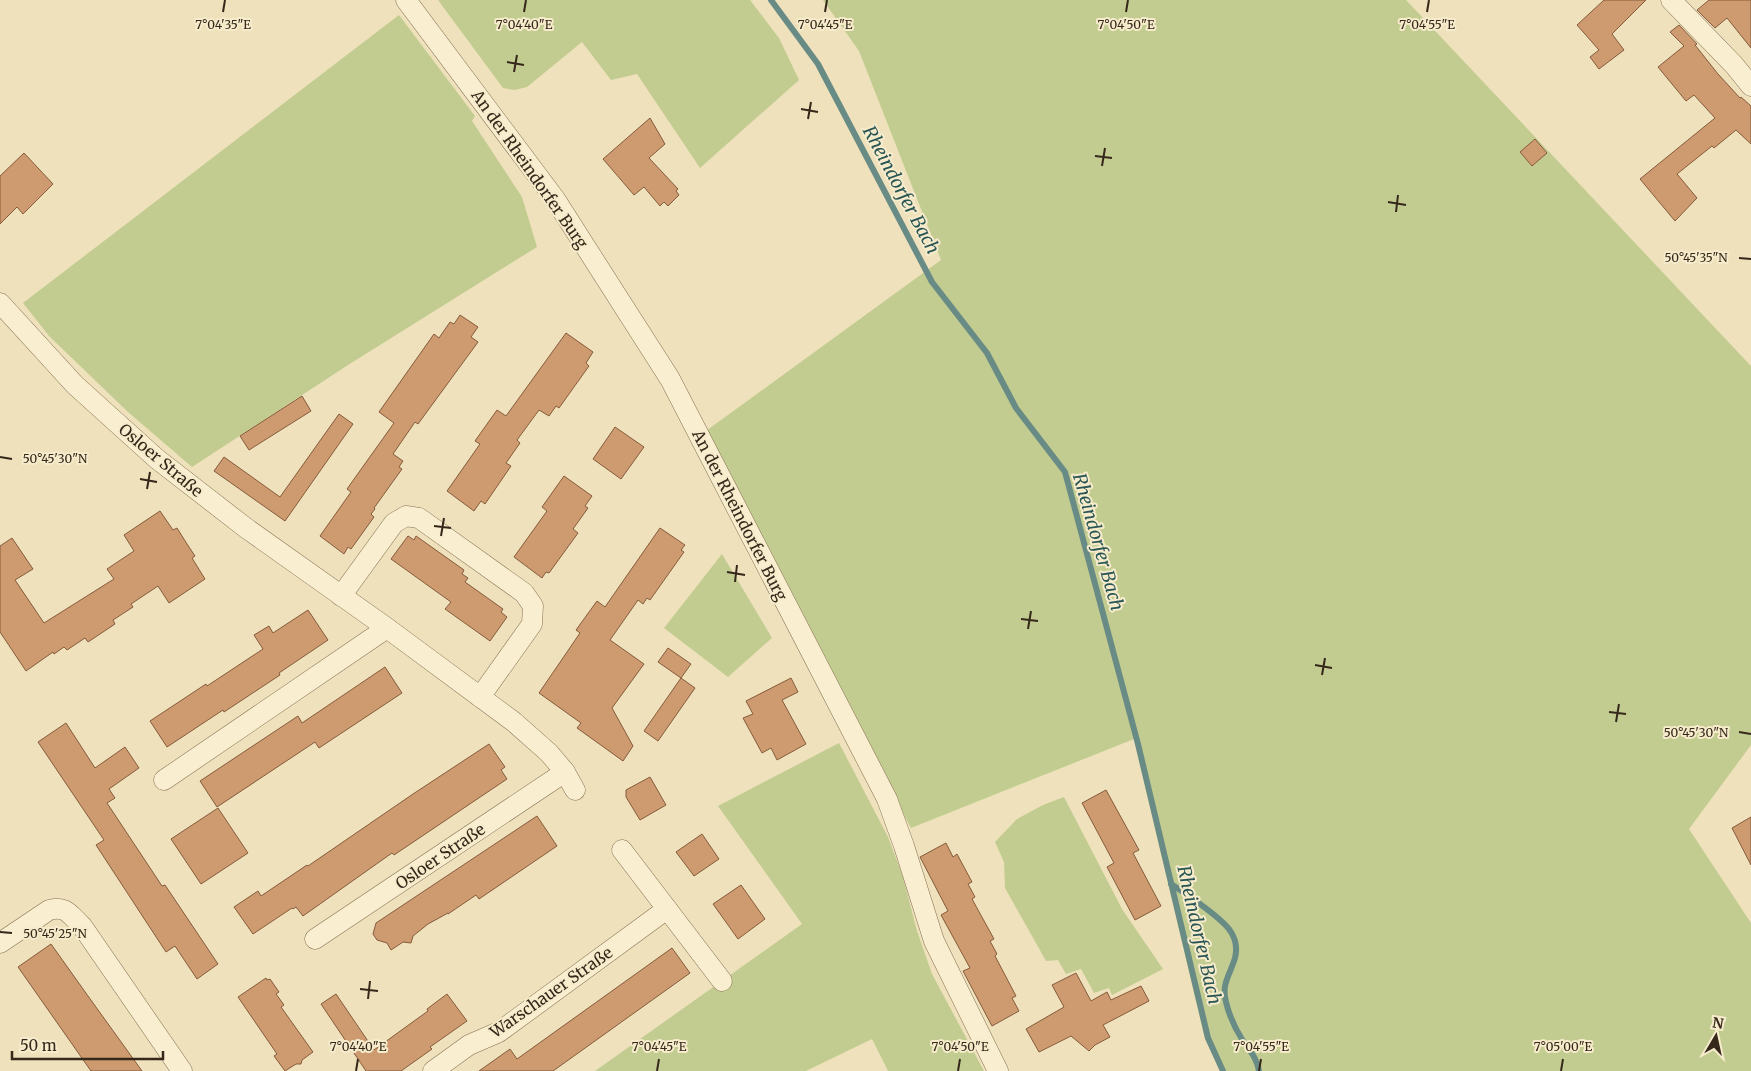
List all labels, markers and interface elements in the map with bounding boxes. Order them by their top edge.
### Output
text: 7°04'35"E [195,17,251,32]
text: 7°04'40"E [496,17,553,32]
text: 7°04'45"E [798,17,853,32]
text: 7°04'50"E [1097,17,1155,32]
text: 7°04'55"E [1399,17,1455,32]
street label: An der Rheindorfer Burg [467,85,593,252]
water label: Rheindorfer Bach [858,122,945,258]
text: 50°45'35"N [1664,250,1728,265]
street label: Osloer Straße [115,419,207,501]
street label: An der Rheindorfer Burg [688,425,792,604]
text: 50°45'30"N [23,451,88,466]
water label: Rheindorfer Bach [1068,470,1129,613]
text: 50°45'30"N [1664,725,1729,740]
street label: Osloer Straße [391,819,489,893]
water label: Rheindorfer Bach [1172,863,1227,1007]
text: 50°45'25"N [23,926,88,941]
street label: Warschauer Straße [485,942,616,1042]
north arrow [1691,1011,1741,1061]
text: N [1711,1013,1725,1033]
scale bar [12,1028,164,1060]
text: 50 m [20,1036,57,1055]
text: 7°04'40"E [330,1039,387,1054]
text: 7°04'45"E [632,1039,687,1054]
text: 7°04'50"E [931,1039,989,1054]
text: 7°04'55"E [1233,1039,1289,1054]
text: 7°05'00"E [1534,1039,1593,1054]

